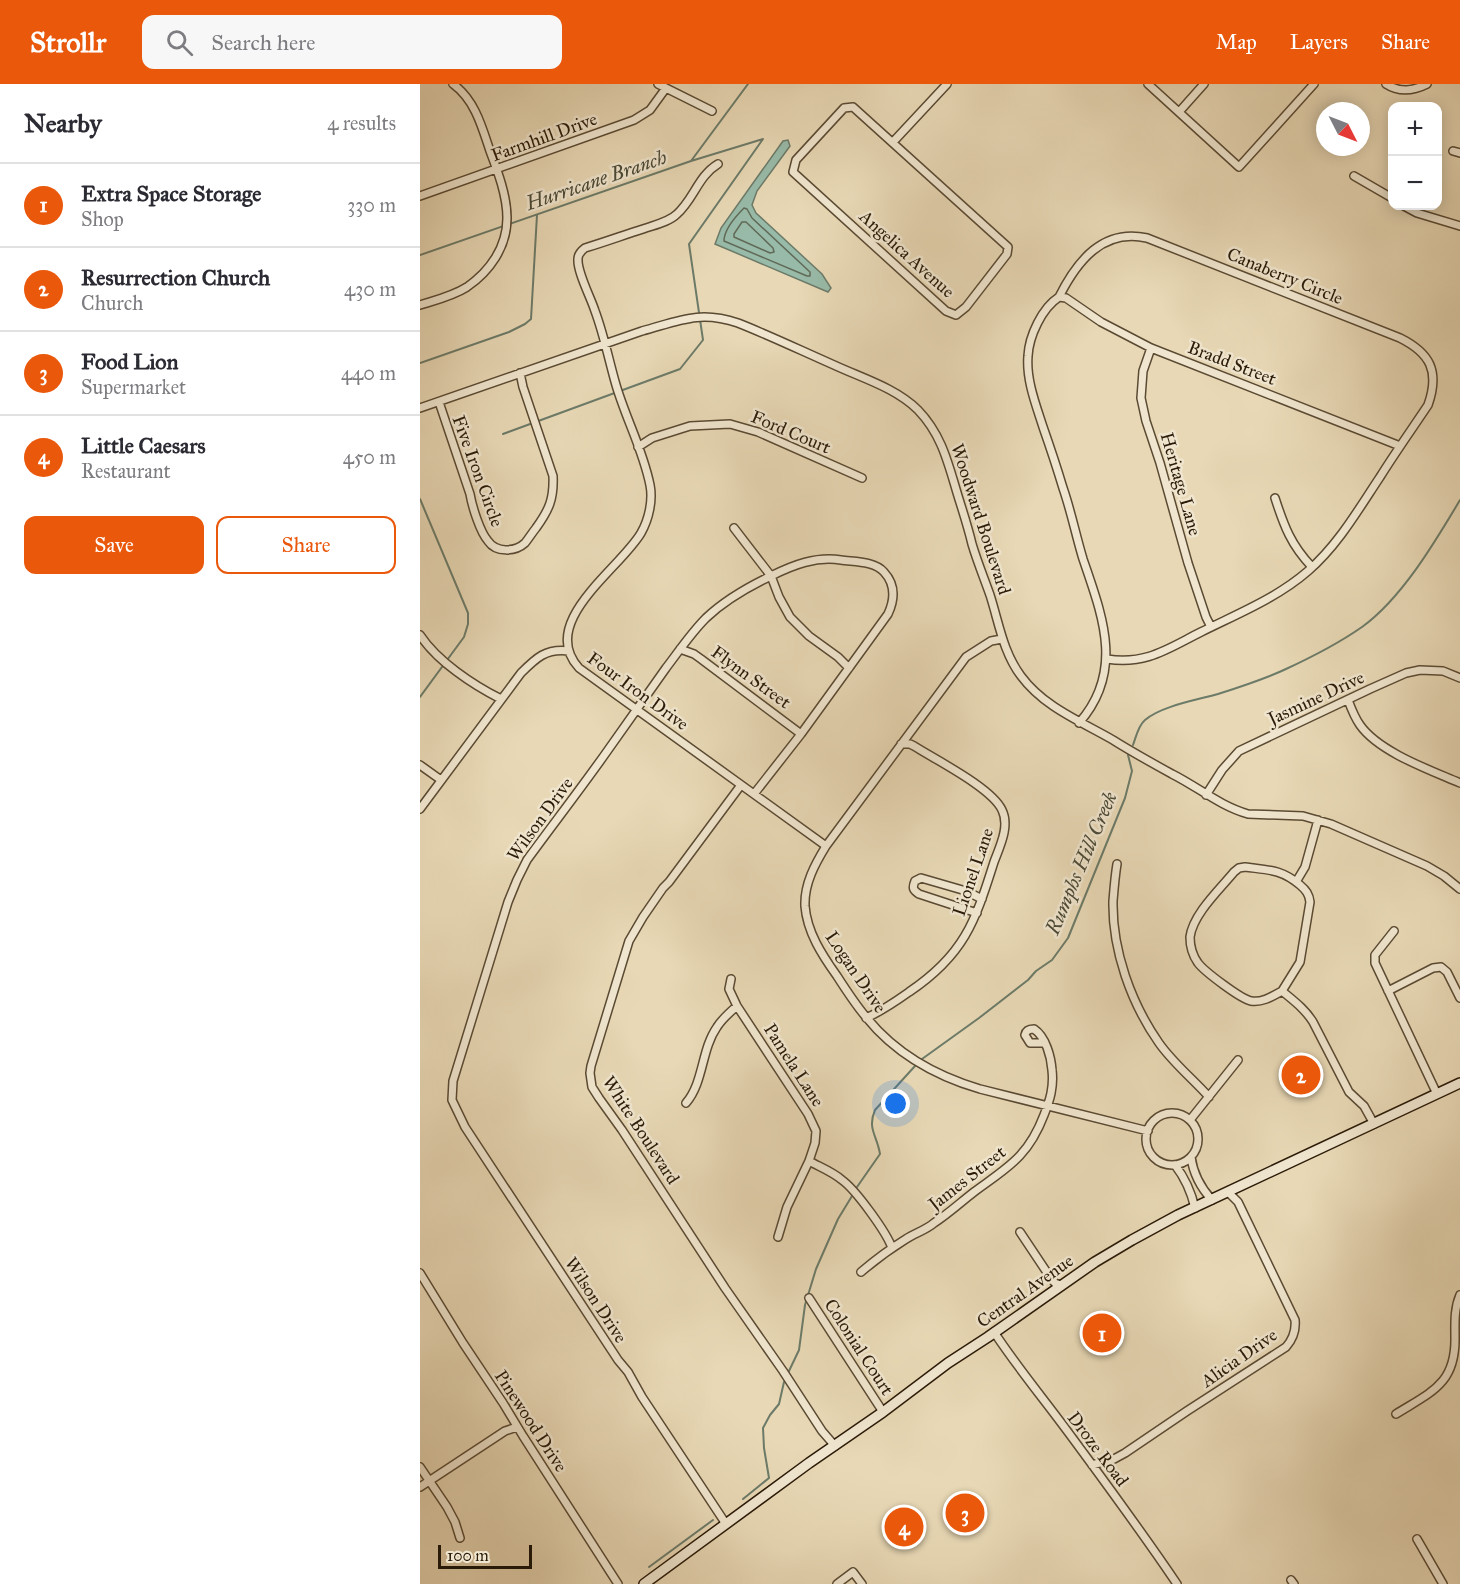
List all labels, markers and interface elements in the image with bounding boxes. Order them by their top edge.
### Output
search box [142,15,562,69]
text: Strollr [30,25,106,60]
icon: search [163,26,196,59]
text: Search here [211,29,315,56]
text: Map [1216,29,1257,55]
text: Layers [1290,29,1348,55]
text: Share [1381,29,1430,55]
north arrow [1316,102,1370,156]
map controls [1388,102,1442,210]
button: + [1388,102,1442,156]
text: Nearby [24,107,102,139]
street label: Farmhill Drive [488,108,600,166]
text: 4 results [327,111,396,135]
water label: Hurricane Branch [521,145,670,216]
button: − [1388,156,1442,210]
text: Extra Space Storage [81,180,261,207]
text: 1 [40,193,47,217]
text: 330 m [347,193,396,217]
street label: Angelica Avenue [853,205,959,303]
text: Shop [81,207,124,231]
street label: Canaberry Circle [1224,243,1346,309]
text: Resurrection Church [81,264,270,291]
text: 2 [39,277,48,301]
text: 430 m [344,277,396,301]
text: Church [81,291,143,315]
street label: Bradd Street [1185,336,1280,390]
text: Food Lion [81,348,179,375]
text: 3 [40,361,48,385]
text: 440 m [341,361,396,385]
text: Supermarket [81,375,186,399]
street label: Ford Court [748,405,835,459]
street label: Five Iron Circle [448,412,508,530]
street label: Heritage Lane [1155,430,1206,538]
text: Little Caesars [81,432,206,459]
street label: Woodward Boulevard [946,441,1016,597]
text: 4 [38,445,49,469]
text: 450 m [343,445,396,469]
text: Restaurant [81,459,171,483]
button: Save [24,516,204,574]
button: Share [216,516,396,574]
street label: Flynn Street [707,641,796,714]
street label: Four Iron Drive [583,647,693,735]
street label: Jasmine Drive [1262,666,1368,732]
street label: Wilson Drive [502,773,578,865]
water label: Rumphs Hill Creek [1040,788,1123,939]
street label: Lionel Lane [948,825,998,919]
street label: Logan Drive [820,927,891,1018]
street label: Pamela Lane [759,1019,829,1111]
pin: 2 [1282,1052,1320,1098]
street label: White Boulevard [598,1072,684,1188]
your location [881,1089,910,1118]
street label: James Street [922,1141,1011,1217]
street label: Central Avenue [972,1250,1078,1332]
street label: Wilson Drive [560,1253,632,1347]
street label: Colonial Court [820,1295,899,1400]
pin: 1 [1082,1310,1122,1356]
street label: Alicia Drive [1196,1324,1281,1393]
street label: Pinewood Drive [490,1366,572,1476]
street label: Droze Road [1063,1407,1133,1491]
pin: 3 [946,1490,984,1536]
pin: 4 [884,1504,924,1550]
scale bar [438,1542,532,1570]
text: 100 m [447,1546,489,1565]

